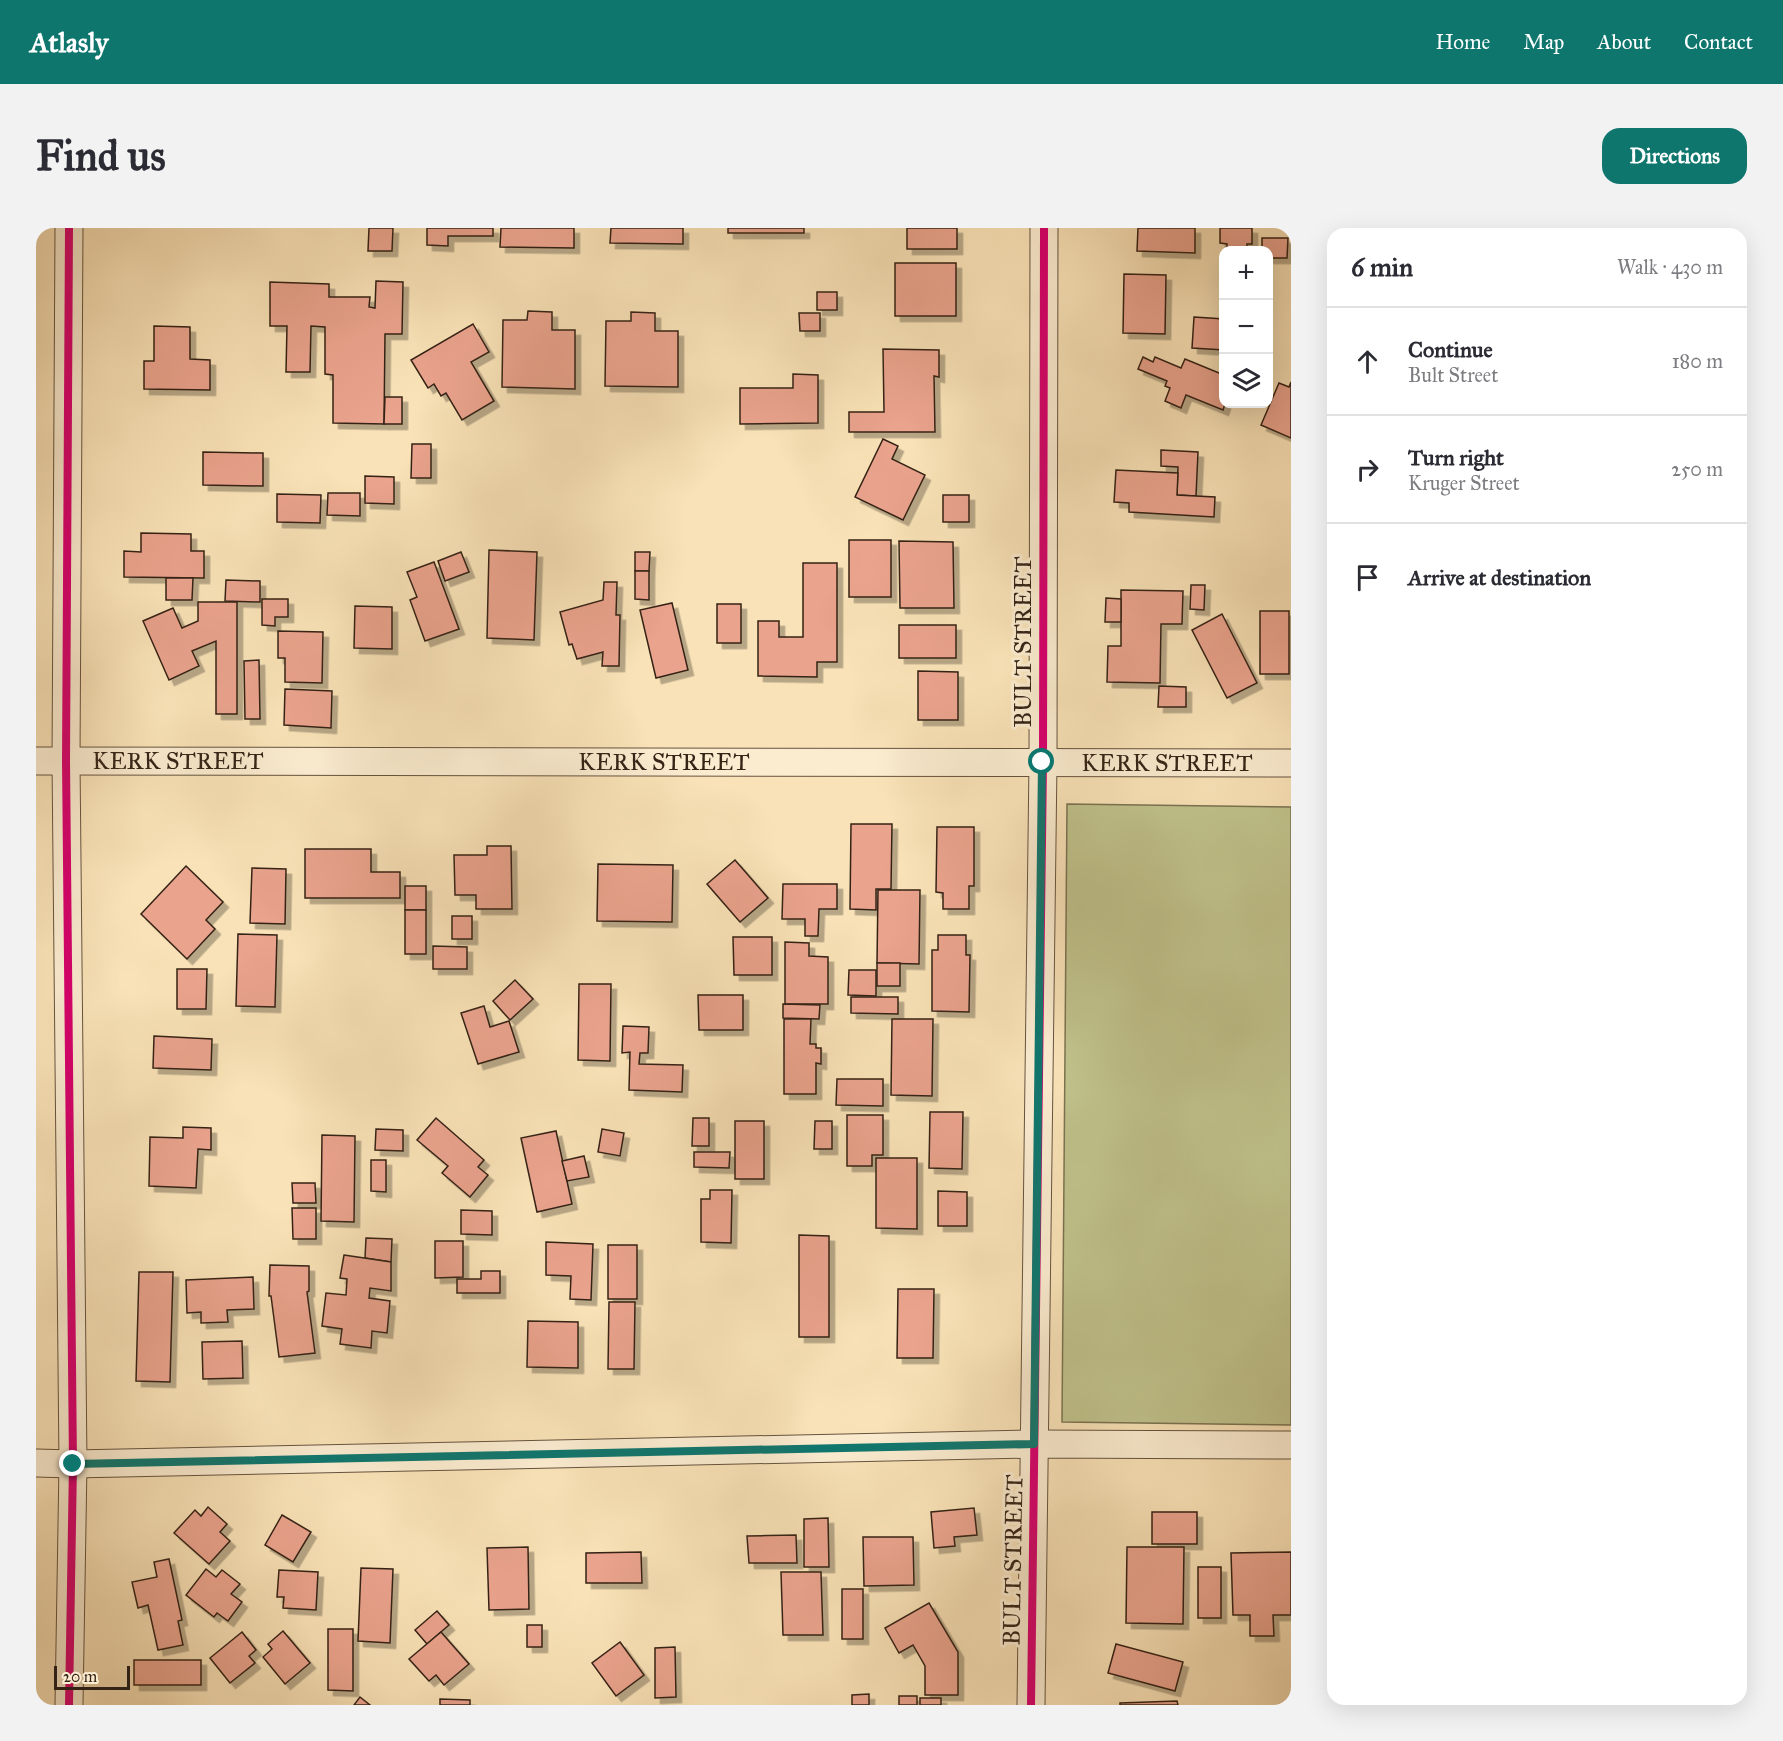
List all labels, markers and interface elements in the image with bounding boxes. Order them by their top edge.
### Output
text: Atlasly [30,25,108,60]
text: Home [1435,29,1490,55]
text: Map [1523,29,1564,55]
text: About [1597,29,1651,55]
text: Contact [1684,29,1753,55]
button: Directions [1602,128,1747,184]
text: Find us [36,130,166,182]
map controls [1219,246,1273,408]
button: + [1219,246,1273,300]
text: 6 min [1351,251,1413,283]
text: Walk · 430 m [1617,255,1723,279]
button: − [1219,300,1273,354]
text: Continue [1408,336,1493,363]
icon: ahead [1351,345,1384,378]
text: 180 m [1672,349,1723,373]
button: layers [1219,354,1273,408]
text: Bult Street [1408,363,1498,387]
text: Turn right [1408,444,1504,471]
icon: right [1351,453,1384,486]
text: 250 m [1671,457,1723,481]
text: Kruger Street [1408,471,1520,495]
street label: BULT STREET [1008,556,1038,728]
icon: arrive [1351,561,1384,594]
text: Arrive at destination [1408,564,1591,591]
street label: KERK STREET [92,746,264,776]
street label: KERK STREET [578,747,750,777]
route start [1028,748,1054,774]
street label: KERK STREET [1081,748,1253,778]
route end [59,1450,85,1476]
street label: BULT STREET [997,1474,1029,1646]
scale bar [54,1663,130,1690]
text: 20 m [63,1667,97,1686]

